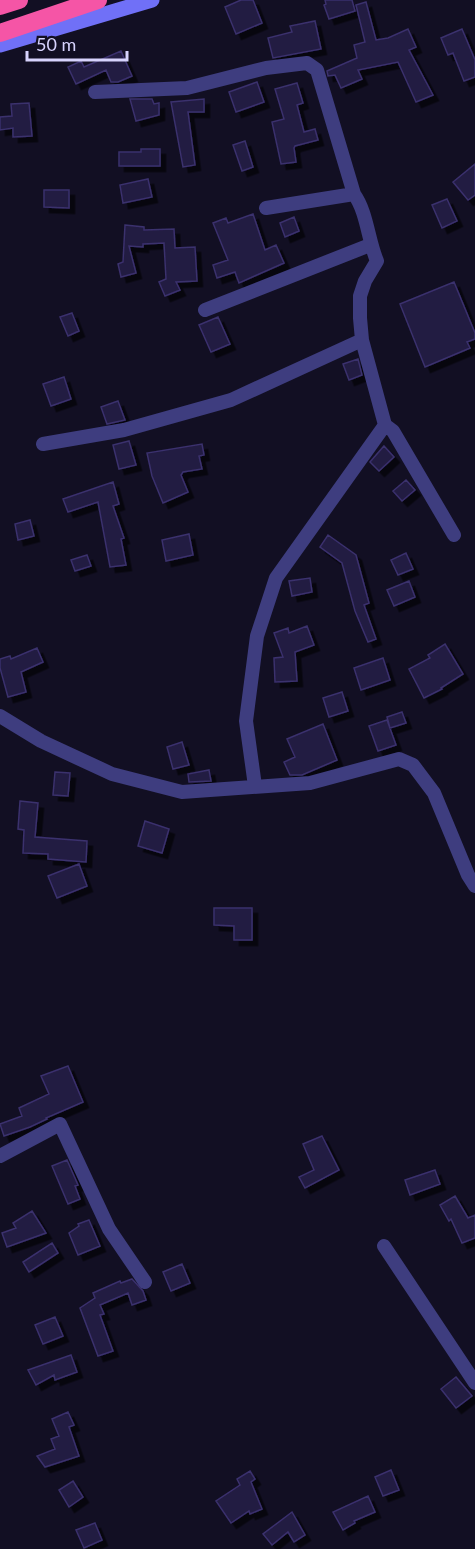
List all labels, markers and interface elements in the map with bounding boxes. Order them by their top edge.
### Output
scale bar [27,24,128,62]
text: 50 m [36,33,76,55]

